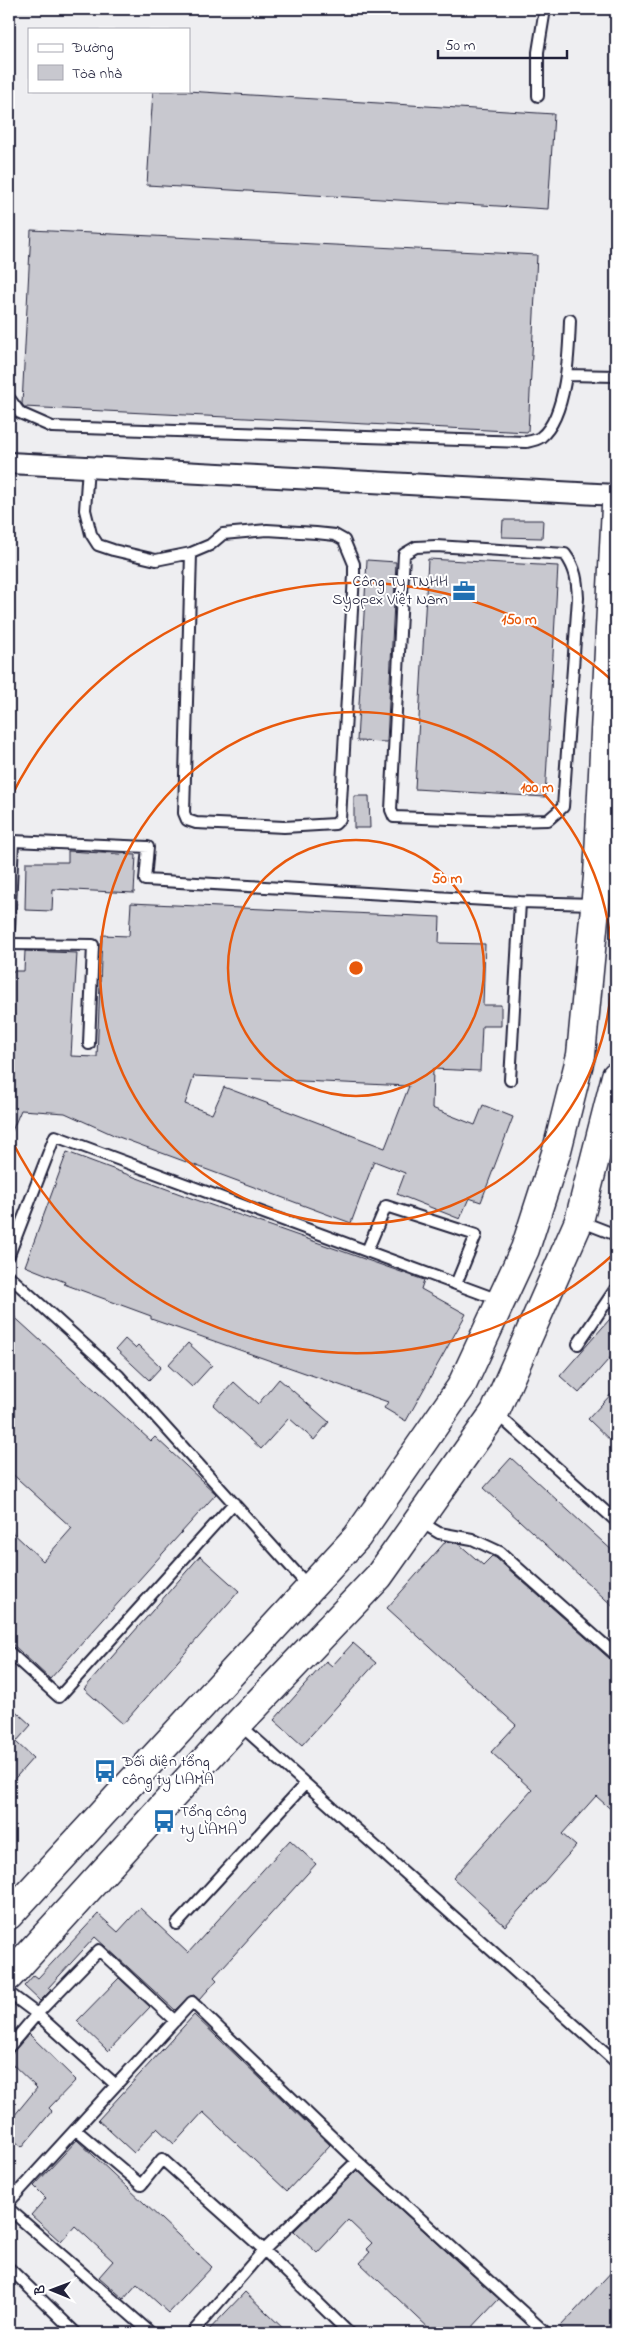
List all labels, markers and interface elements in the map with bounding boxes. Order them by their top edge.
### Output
legend [28,28,190,92]
scale bar [438,28,566,60]
text: 50 m [445,35,476,57]
text: Đường [71,37,114,60]
text: Tòa nhà [72,63,122,85]
place label: Công Ty TNHH Syopex Việt Nam [332,570,448,612]
office icon: Công Ty TNHH Syopex Việt Nam [451,578,477,604]
text: 150 m [501,609,537,631]
text: 100 m [520,777,554,799]
text: 50 m [432,868,463,890]
centre of rings [347,959,365,977]
place label: Đối diện tổng công ty LIAMA [121,1750,214,1792]
bus stop icon: Đối diện tổng công ty LIAMA [92,1758,118,1784]
place label: Tổng công ty LIAMA [180,1800,246,1842]
bus stop icon: Tổng công ty LIAMA [151,1808,177,1834]
north arrow [28,2264,78,2314]
text: B [30,2284,51,2296]

